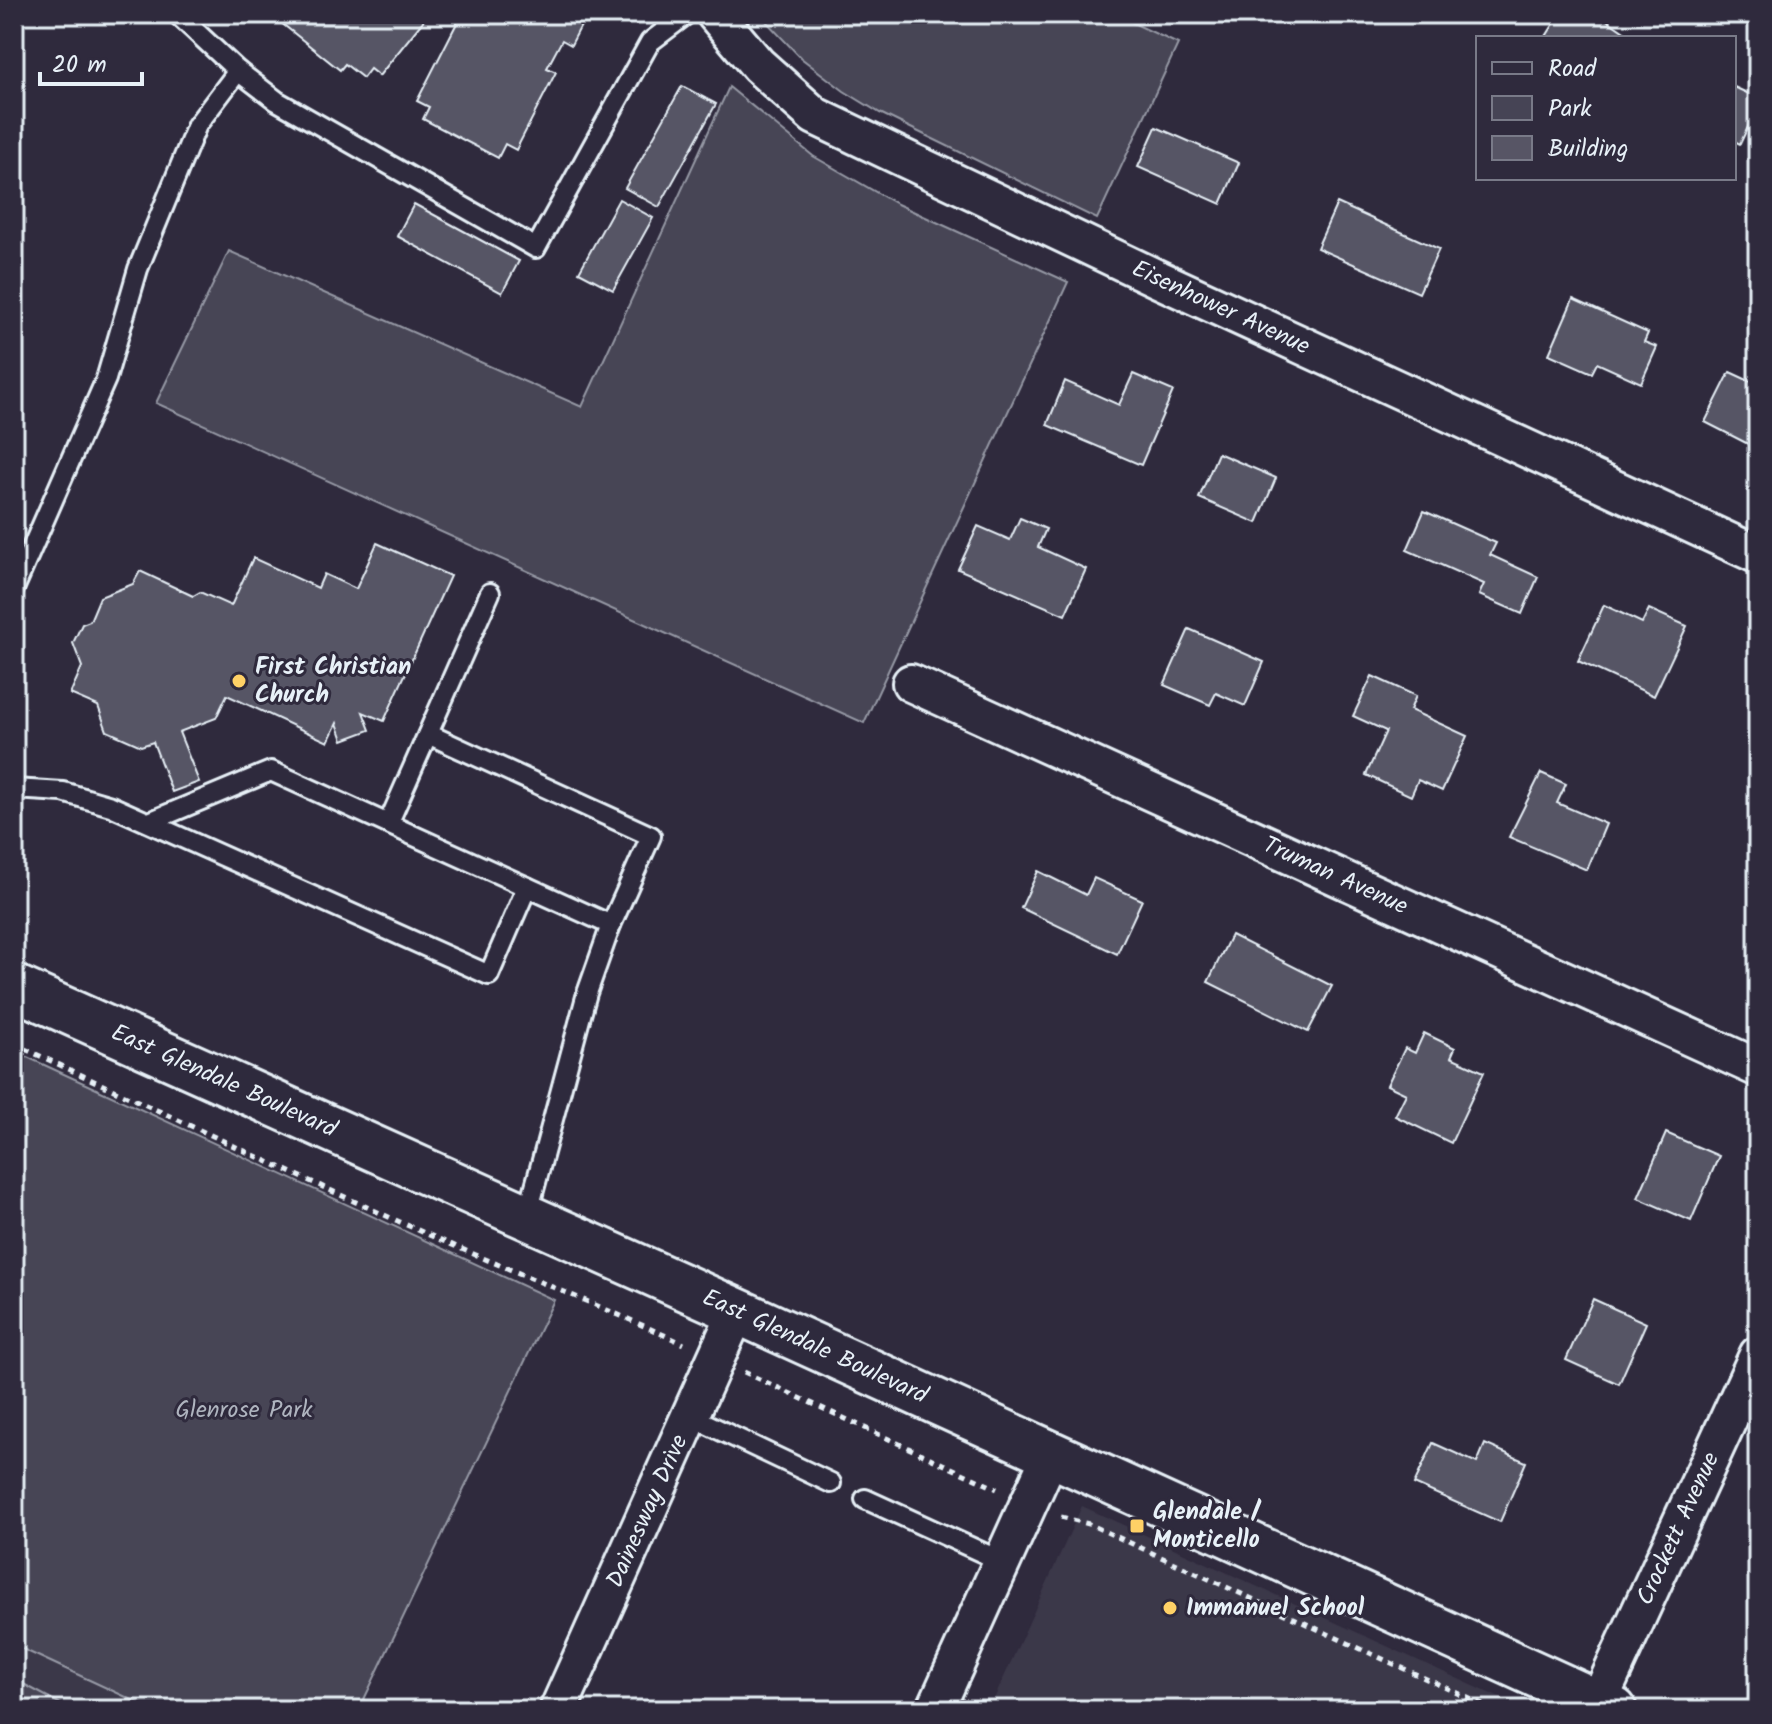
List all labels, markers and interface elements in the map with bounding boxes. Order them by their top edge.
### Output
scale bar [40,36,142,86]
legend [1476,36,1736,180]
text: 20 m [52,46,107,85]
text: Road [1548,50,1597,89]
text: Park [1548,90,1592,129]
text: Building [1548,130,1628,169]
street label: Eisenhower Avenue [1125,250,1317,366]
place label: First Christian Church [255,648,411,715]
marker: First Christian Church [230,672,248,690]
street label: Truman Avenue [1256,826,1414,926]
street label: East Glendale Boulevard [105,1013,344,1149]
street label: East Glendale Boulevard [696,1278,935,1415]
park label: Glenrose Park [175,1391,313,1430]
street label: Dainesway Drive [596,1428,699,1594]
street label: Crockett Avenue [1626,1445,1730,1612]
place label: Glendale / Monticello [1153,1493,1262,1560]
marker: Glendale / Monticello [1128,1517,1146,1535]
place label: Immanuel School [1186,1589,1365,1628]
marker: Immanuel School [1161,1599,1179,1617]

